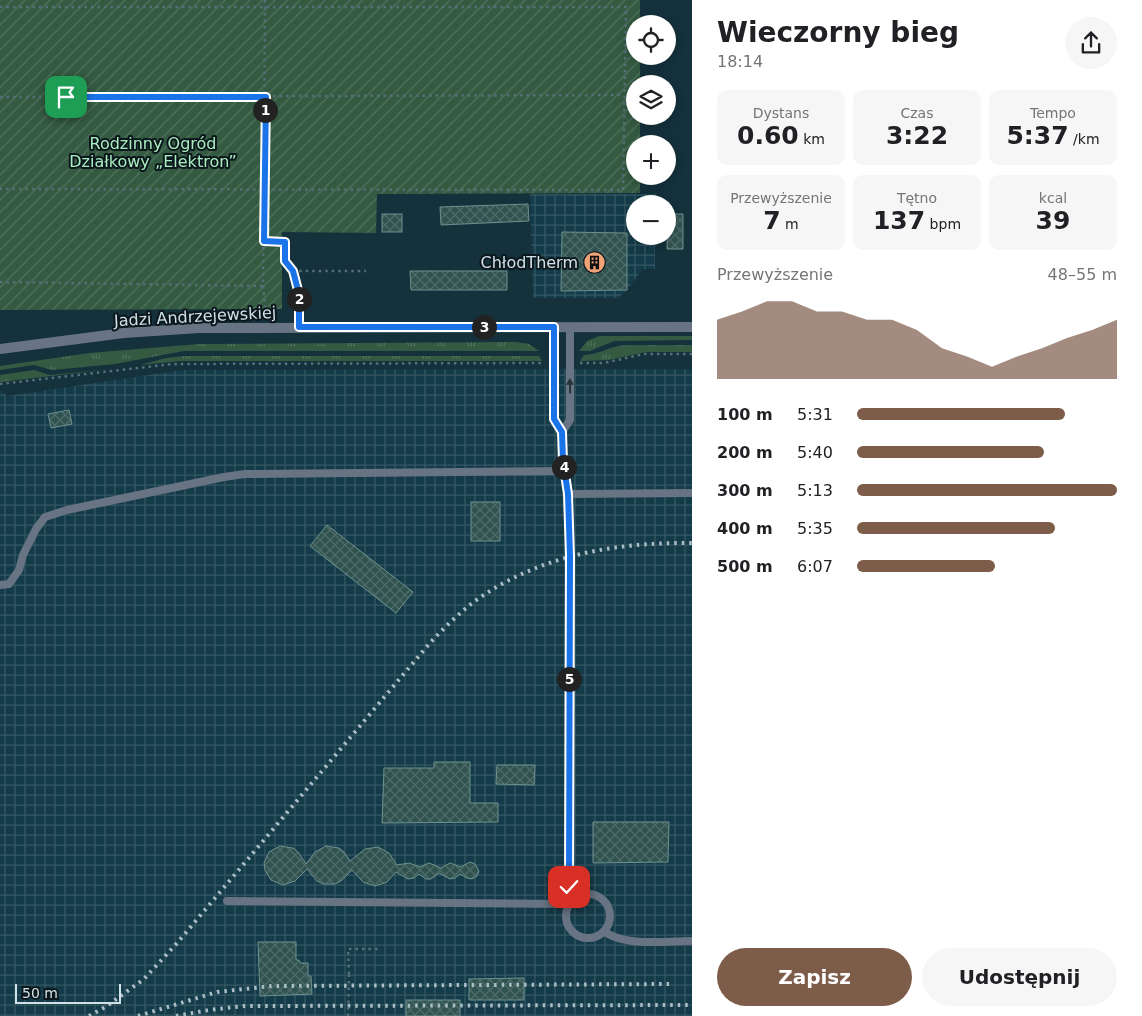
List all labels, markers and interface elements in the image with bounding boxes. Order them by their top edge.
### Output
map controls [626,15,676,245]
button: locate [626,15,676,65]
text: Wieczorny bieg [717,16,959,49]
button: share [1065,17,1117,69]
text: 18:14 [717,52,763,71]
button: layers [626,75,676,125]
pin [45,76,87,118]
icon: arrive [52,83,80,111]
pin: 1 [252,98,278,122]
text: 1 [261,102,270,118]
text: Dystans [753,105,809,121]
text: Czas [901,105,934,121]
text: Tempo [1030,105,1076,121]
text: 0.60 [737,121,799,150]
text: 3:22 [886,121,948,150]
text: 5:37 [1006,121,1069,150]
text: km [799,131,825,147]
text: /km [1069,131,1100,147]
park label: Rodzinny Ogród Działkowy „Elektron” [69,134,237,171]
button: + [626,135,676,185]
text: Przewyższenie [730,190,832,206]
text: Tętno [897,190,937,206]
text: kcal [1039,190,1067,206]
button: − [626,195,676,245]
text: 7 [763,206,781,235]
text: 137 [873,206,925,235]
text: 39 [1036,206,1070,235]
text: m [781,216,799,232]
text: bpm [925,216,961,232]
building icon: ChłodTherm [582,250,606,274]
place label: ChłodTherm [481,253,578,272]
text: Przewyższenie [717,265,833,284]
text: 48–55 m [1048,265,1117,284]
pin: 2 [286,286,312,312]
text: 2 [295,291,304,307]
street label: Jadzi Andrzejewskiej [112,303,277,330]
pin: 3 [472,314,496,340]
text: 3 [480,319,489,335]
one-way arrow [566,378,574,394]
text: 100 m [717,405,773,424]
text: 5:31 [797,405,833,424]
text: 200 m [717,443,773,462]
text: 5:40 [797,443,833,462]
pin: 4 [552,454,576,480]
text: 4 [560,459,569,475]
text: 300 m [717,481,773,500]
text: 5:13 [797,481,833,500]
text: 400 m [717,519,773,538]
text: 5:35 [797,519,833,538]
text: 500 m [717,557,773,576]
text: 6:07 [797,557,833,576]
pin: 5 [556,666,582,692]
text: 5 [565,671,574,687]
pin [548,866,590,908]
icon: check [555,873,583,901]
button: Zapisz [717,948,912,1006]
button: Udostępnij [922,948,1117,1006]
scale bar [15,981,121,1004]
text: 50 m [22,985,58,1001]

